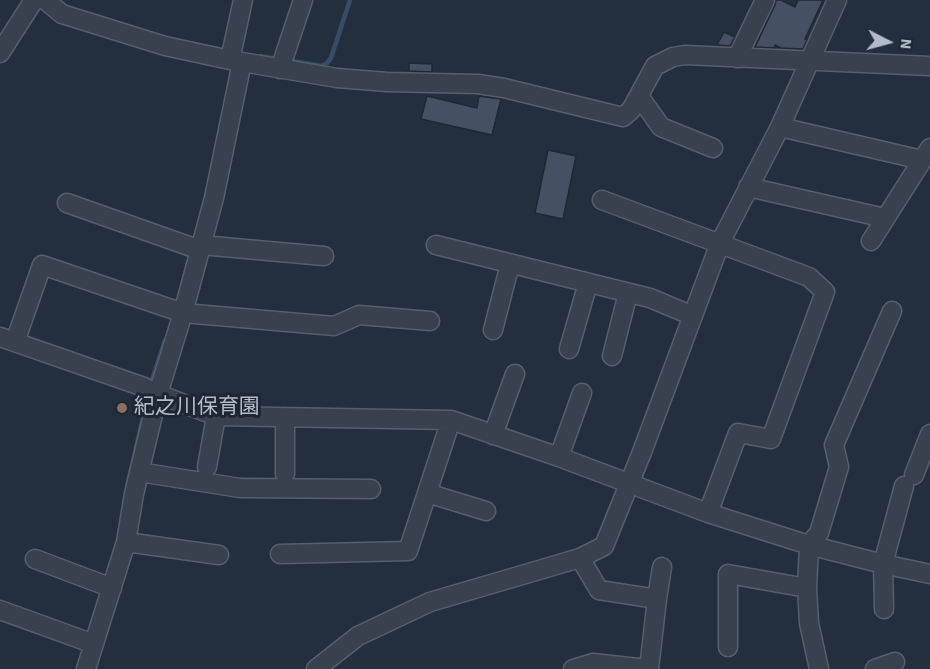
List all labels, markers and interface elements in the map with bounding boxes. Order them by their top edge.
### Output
north arrow [858,12,918,72]
text: N [894,37,917,50]
place label: 紀之川保育園 [134,395,260,421]
marker: 紀之川保育園 [115,401,129,415]

